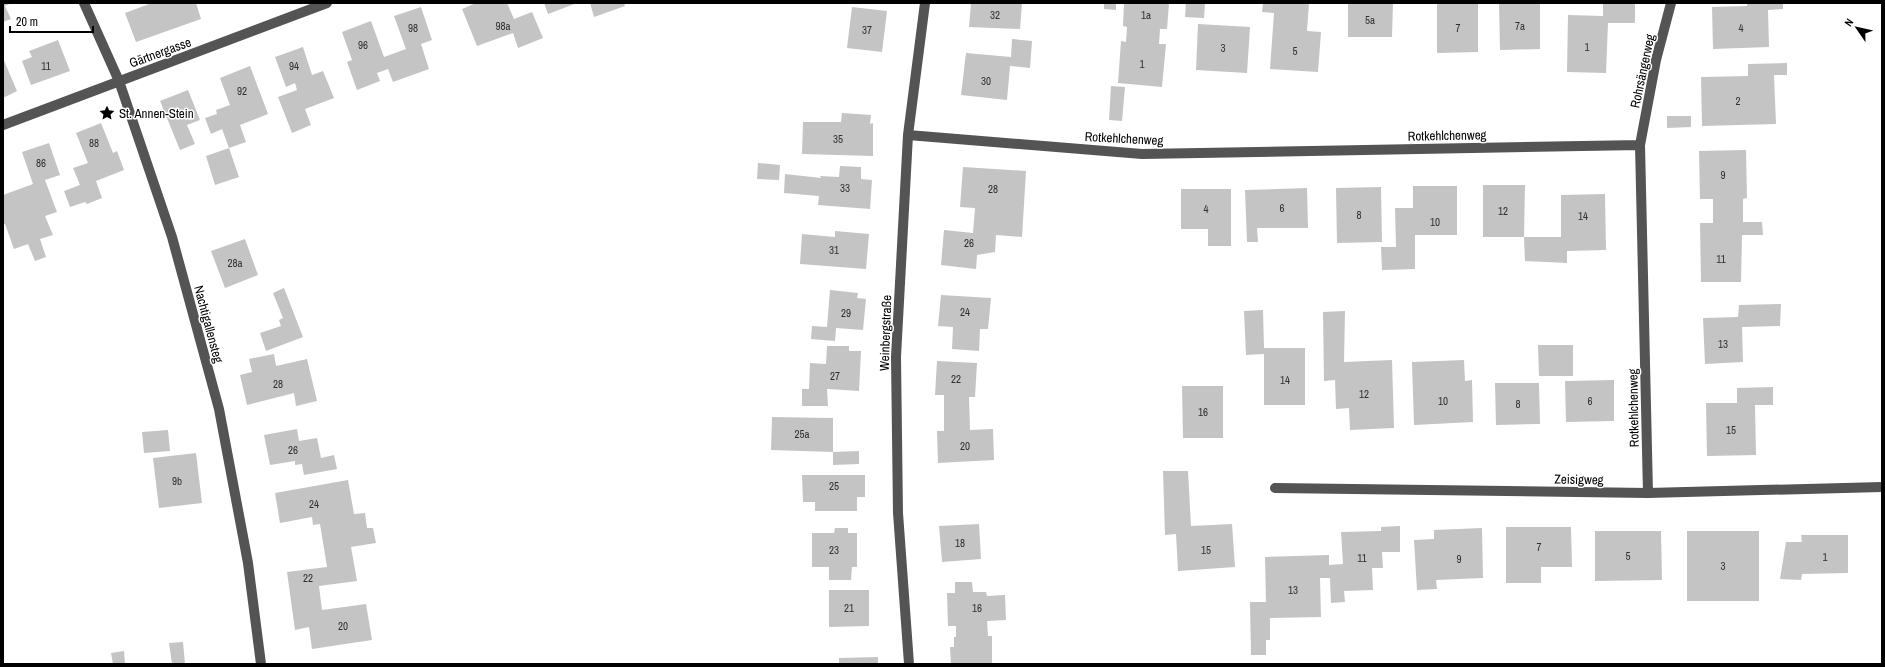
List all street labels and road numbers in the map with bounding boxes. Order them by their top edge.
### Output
street label: Rohrsängerweg [1626,32,1659,110]
street label: Gärtnergasse [127,33,193,72]
street label: Rotkehlchenweg [1407,126,1487,145]
street label: Rotkehlchenweg [1084,128,1164,149]
street label: Nachtigallensteg [190,284,227,365]
street label: Weinbergstraße [876,295,895,371]
street label: Rotkehlchenweg [1624,368,1643,448]
street label: Zeisigweg [1554,471,1604,488]

